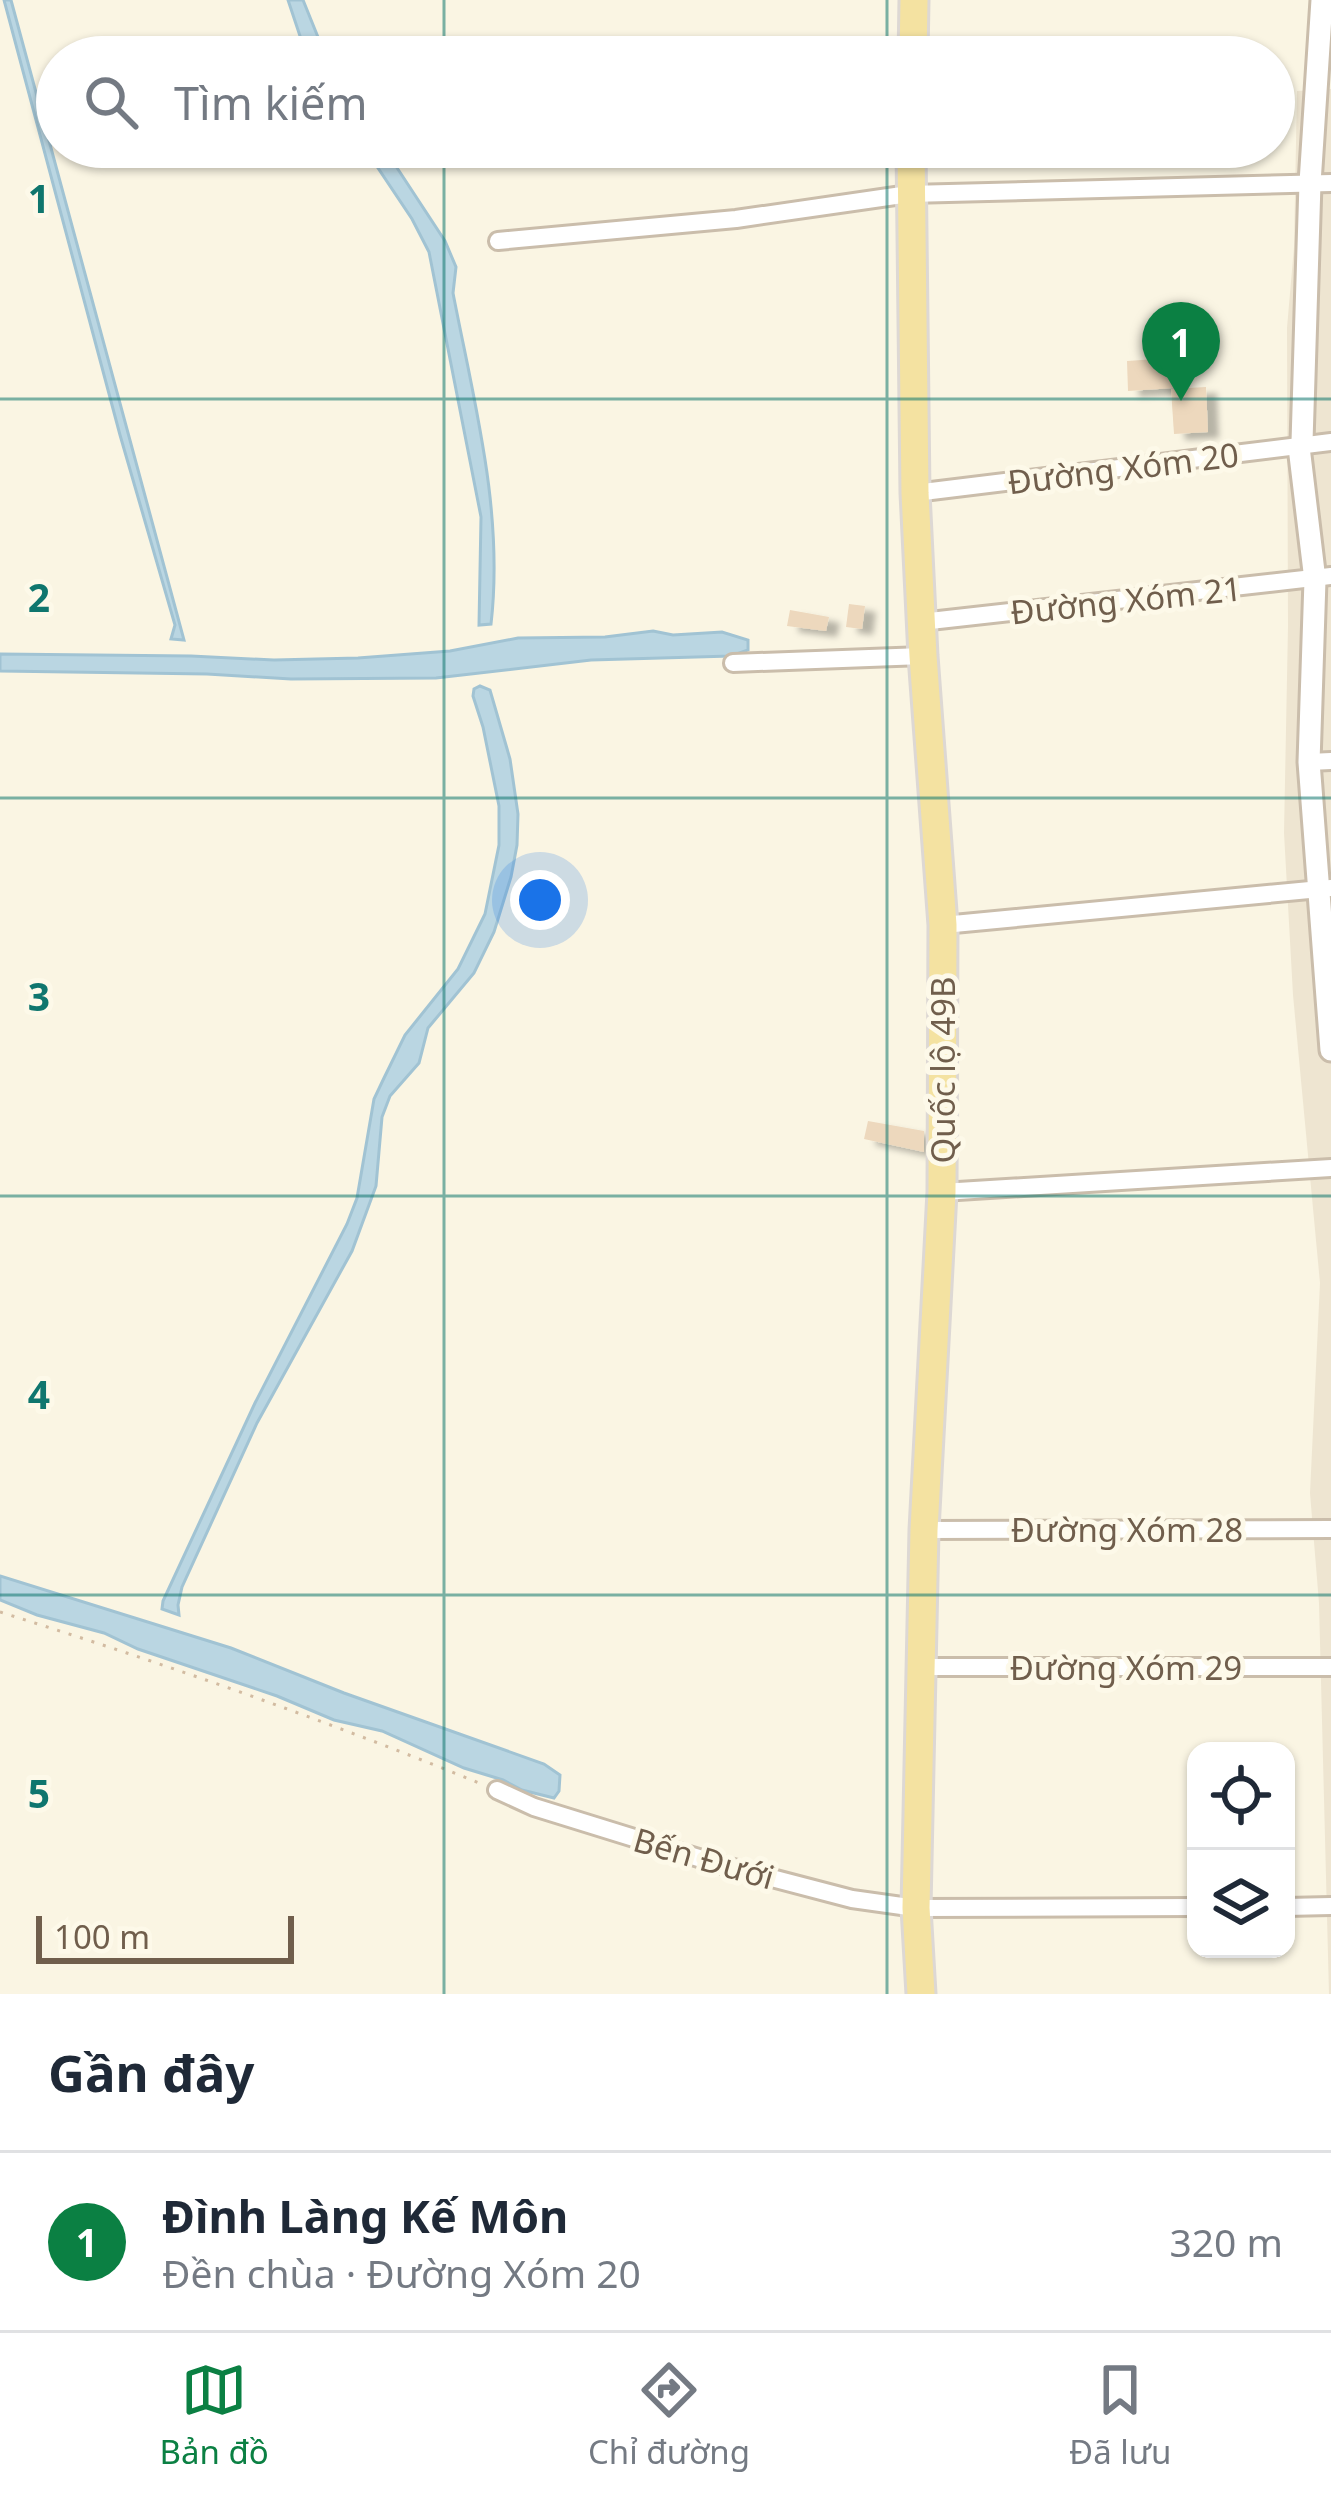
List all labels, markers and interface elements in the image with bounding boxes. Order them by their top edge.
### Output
search box [36,36,1295,168]
icon: search [78,69,144,135]
text: Tìm kiếm [174,72,368,133]
text: 1 [28,171,50,224]
pin: 1 [1142,302,1220,401]
street label: Đường Xóm 20 [1005,432,1241,504]
street label: Đường Xóm 21 [1008,565,1244,635]
text: 2 [28,570,50,623]
your location [510,870,570,930]
text: 3 [28,969,50,1022]
street label: Quốc lộ 49B [920,977,965,1163]
text: 4 [28,1367,50,1420]
street label: Đường Xóm 28 [1011,1507,1243,1552]
street label: Đường Xóm 29 [1010,1645,1242,1690]
map controls [1187,1742,1295,1958]
button: locate [1187,1742,1295,1850]
text: 5 [28,1766,50,1819]
street label: Bến Đưới [628,1816,780,1900]
button: layers [1187,1850,1295,1958]
scale bar [36,1910,294,1963]
text: 100 m [54,1914,150,1959]
text: Gần đây [48,2037,254,2107]
text: Đình Làng Kế Môn [162,2185,568,2246]
text: 1 [76,2215,98,2268]
text: 320 m [1169,2215,1283,2268]
text: Đền chùa · Đường Xóm 20 [162,2246,641,2299]
tab: Bản đồ [160,2357,269,2474]
tab: Chỉ đường [588,2357,750,2474]
tab: Đã lưu [1069,2357,1171,2474]

